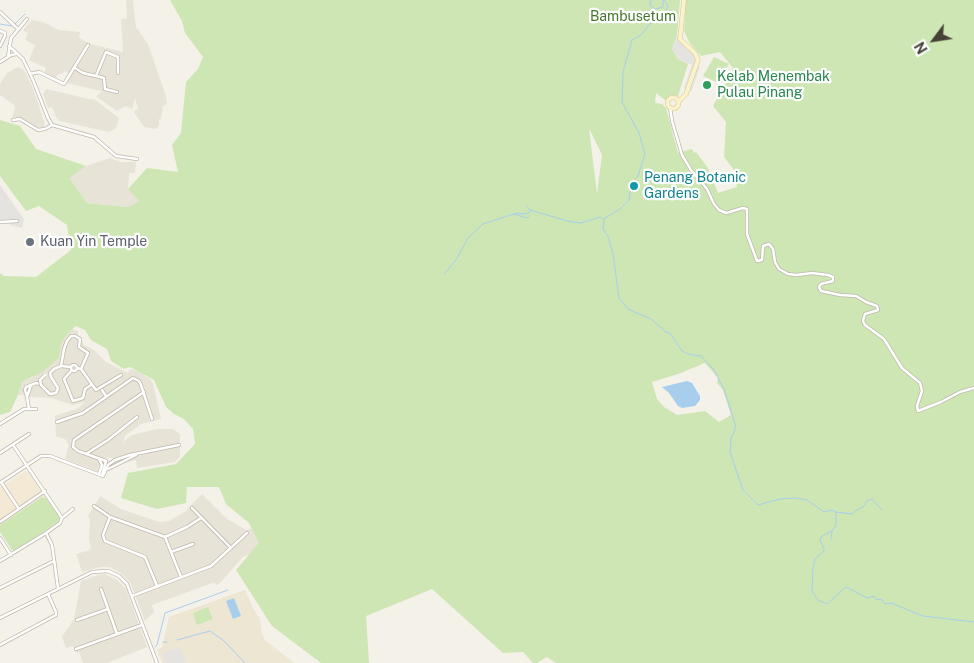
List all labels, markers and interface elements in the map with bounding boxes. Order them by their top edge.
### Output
park label: Bambusetum [590,9,676,25]
north arrow [909,15,959,65]
text: N [911,39,931,57]
place label: Kelab Menembak Pulau Pinang [717,69,830,102]
marker: Kelab Menembak Pulau Pinang [701,79,713,91]
place label: Penang Botanic Gardens [644,170,746,202]
marker: Penang Botanic Gardens [628,180,640,192]
place label: Kuan Yin Temple [40,234,147,250]
marker: Kuan Yin Temple [24,236,36,248]

